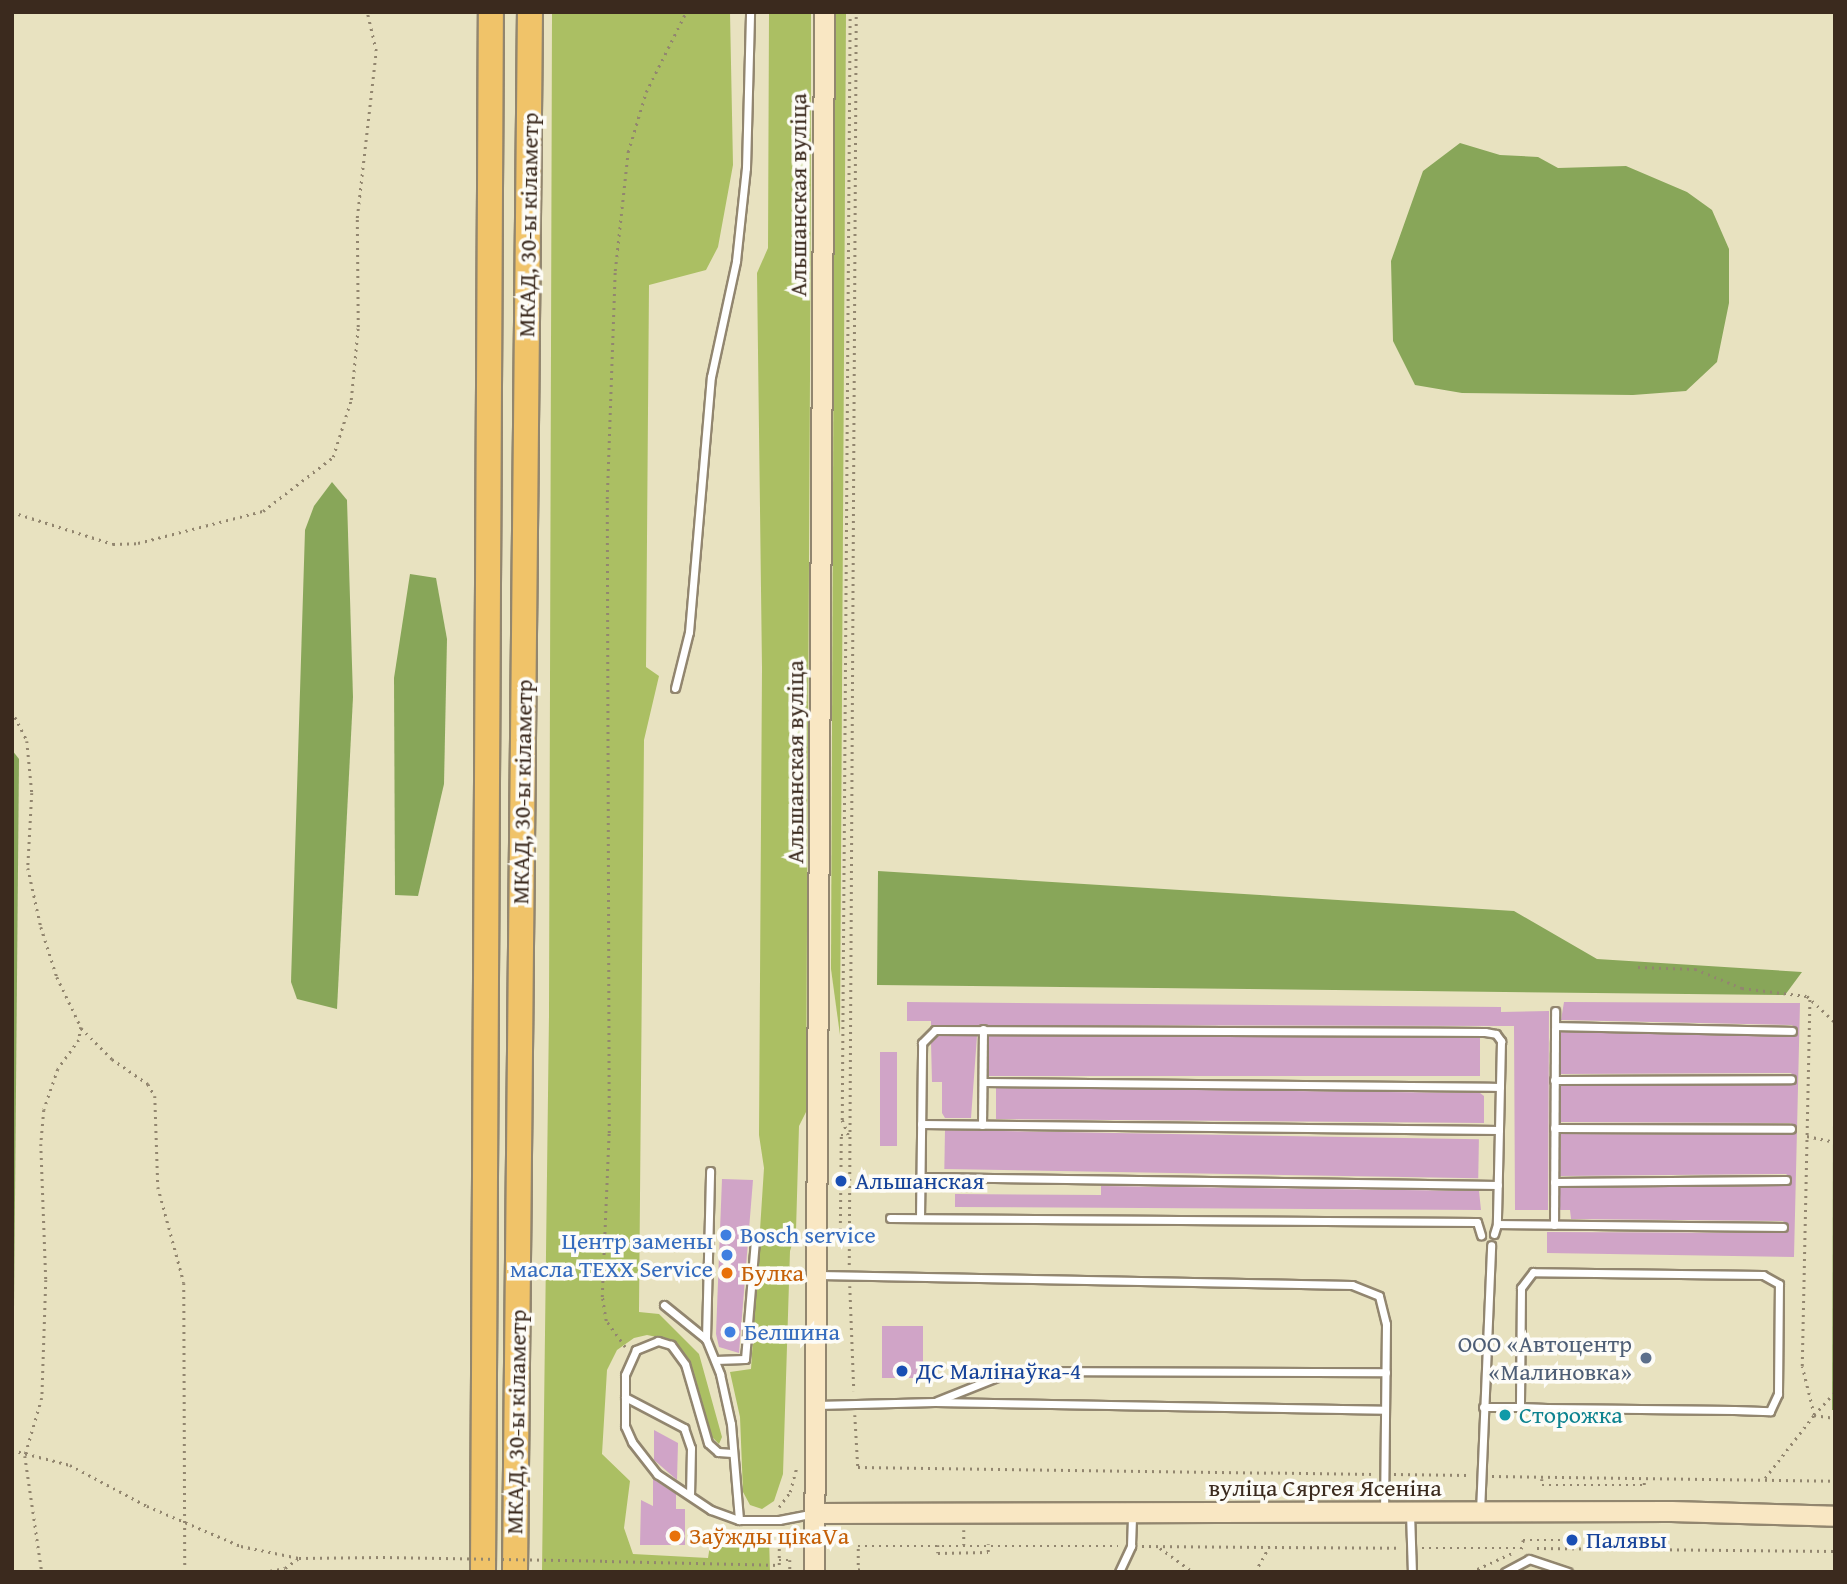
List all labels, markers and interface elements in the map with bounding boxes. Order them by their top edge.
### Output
street label: Альшанская вуліца [784,93,812,297]
street label: МКАД, 30-ы кіламетр [512,112,544,338]
street label: Альшанская вуліца [781,660,809,864]
street label: МКАД, 30-ы кіламетр [506,679,538,905]
place label: Альшанская [855,1167,984,1195]
marker: Альшанская [833,1173,849,1189]
place label: Bosch service [740,1221,876,1249]
place label: Центр замены масла TEXX Service [510,1227,713,1283]
marker: Bosch service [718,1227,734,1243]
marker: Центр замены масла TEXX Service [719,1247,735,1263]
place label: Булка [741,1259,804,1287]
marker: Булка [719,1265,735,1281]
street label: МКАД, 30-ы кіламетр [500,1309,532,1535]
place label: Белшина [744,1318,840,1346]
marker: Белшина [722,1324,738,1340]
place label: ООО «Автоцентр «Малиновка» [1458,1330,1632,1386]
marker: ООО «Автоцентр «Малиновка» [1638,1350,1654,1366]
place label: ДС Малінаўка-4 [916,1357,1081,1385]
marker: ДС Малінаўка-4 [894,1363,910,1379]
place label: Сторожка [1519,1401,1623,1429]
marker: Сторожка [1497,1407,1513,1423]
street label: вуліца Сяргея Ясеніна [1208,1474,1442,1502]
place label: Заўжды цікаVа [689,1522,849,1550]
place label: Палявы [1586,1526,1667,1554]
marker: Заўжды цікаVа [667,1528,683,1544]
marker: Палявы [1564,1532,1580,1548]

